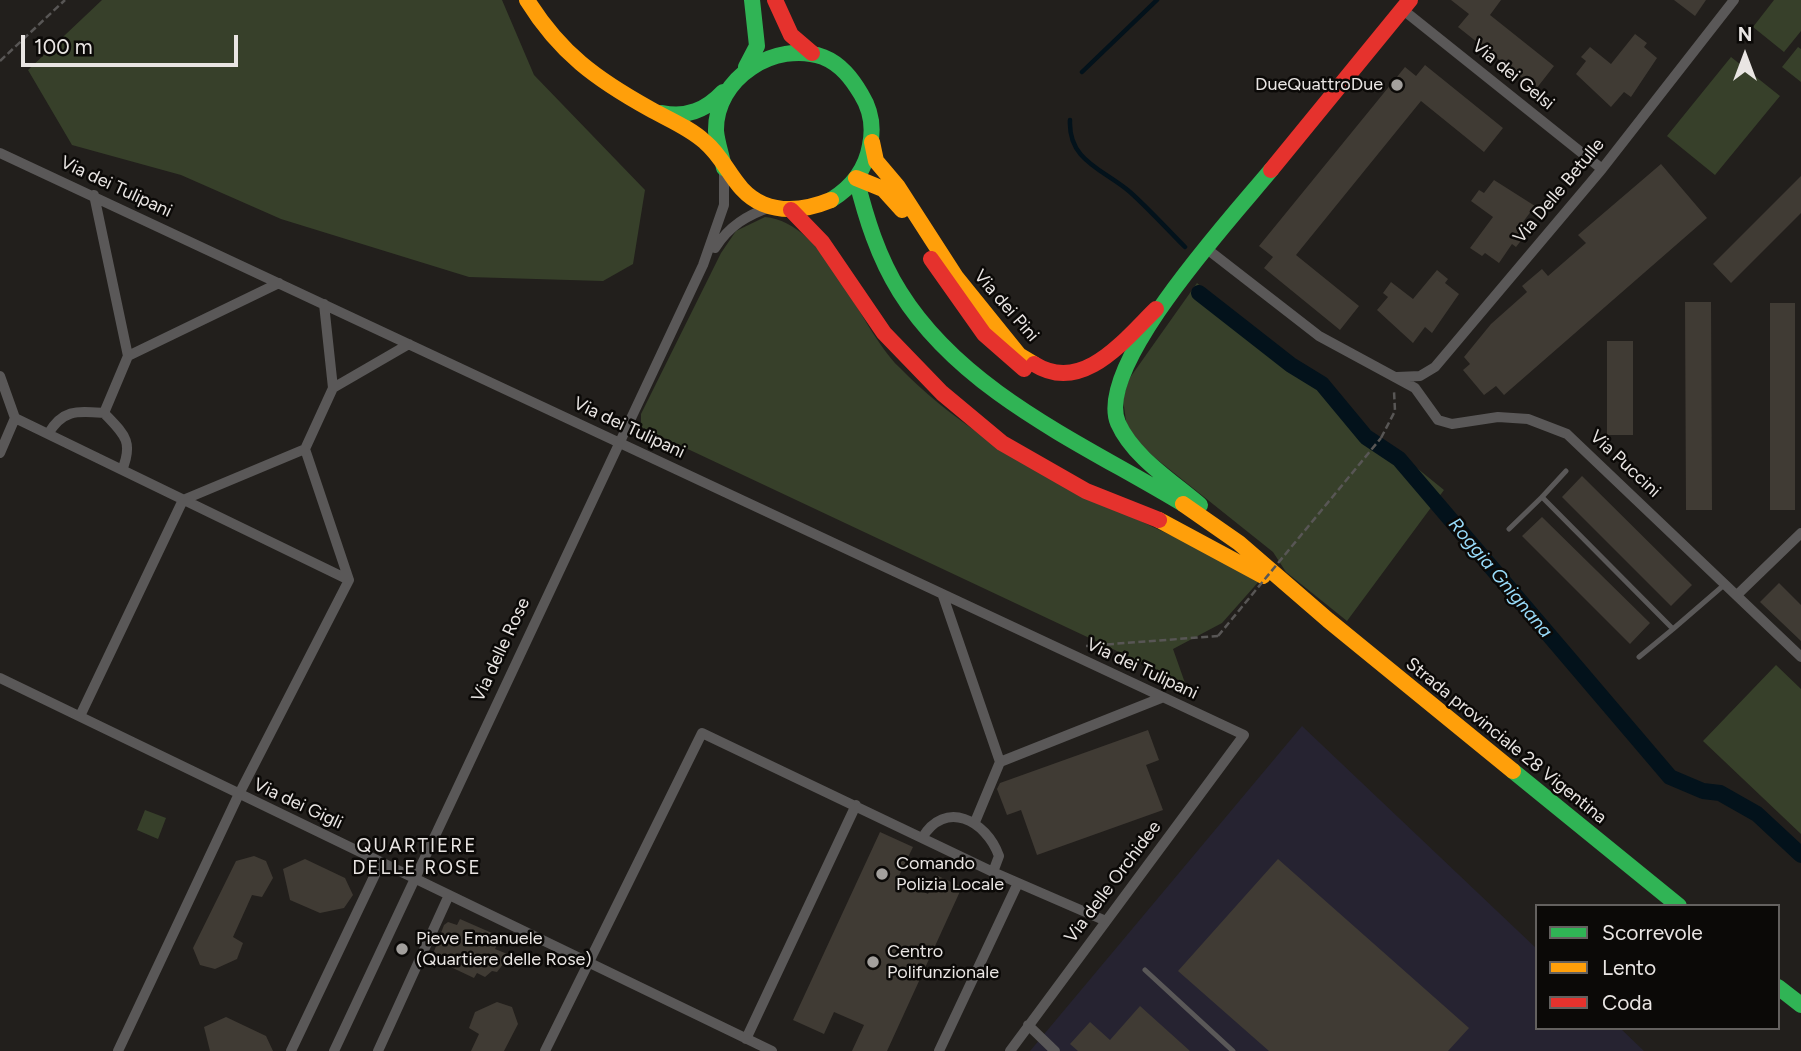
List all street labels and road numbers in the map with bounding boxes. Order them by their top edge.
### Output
street label: Via dei Gelsi [1468,35,1558,115]
street label: Via Delle Betulle [1509,134,1609,248]
street label: Via dei Tulipani [57,152,175,222]
street label: Via dei Pini [969,266,1043,346]
street label: Via dei Tulipani [570,393,688,463]
street label: Via Puccini [1585,426,1665,502]
street label: Via delle Rose [467,594,535,706]
street label: Via dei Tulipani [1083,634,1201,704]
street label: Strada provinciale 28 Vigentina [1401,653,1611,829]
street label: Via dei Gigli [250,774,346,834]
street label: Via delle Orchidee [1060,817,1166,947]

